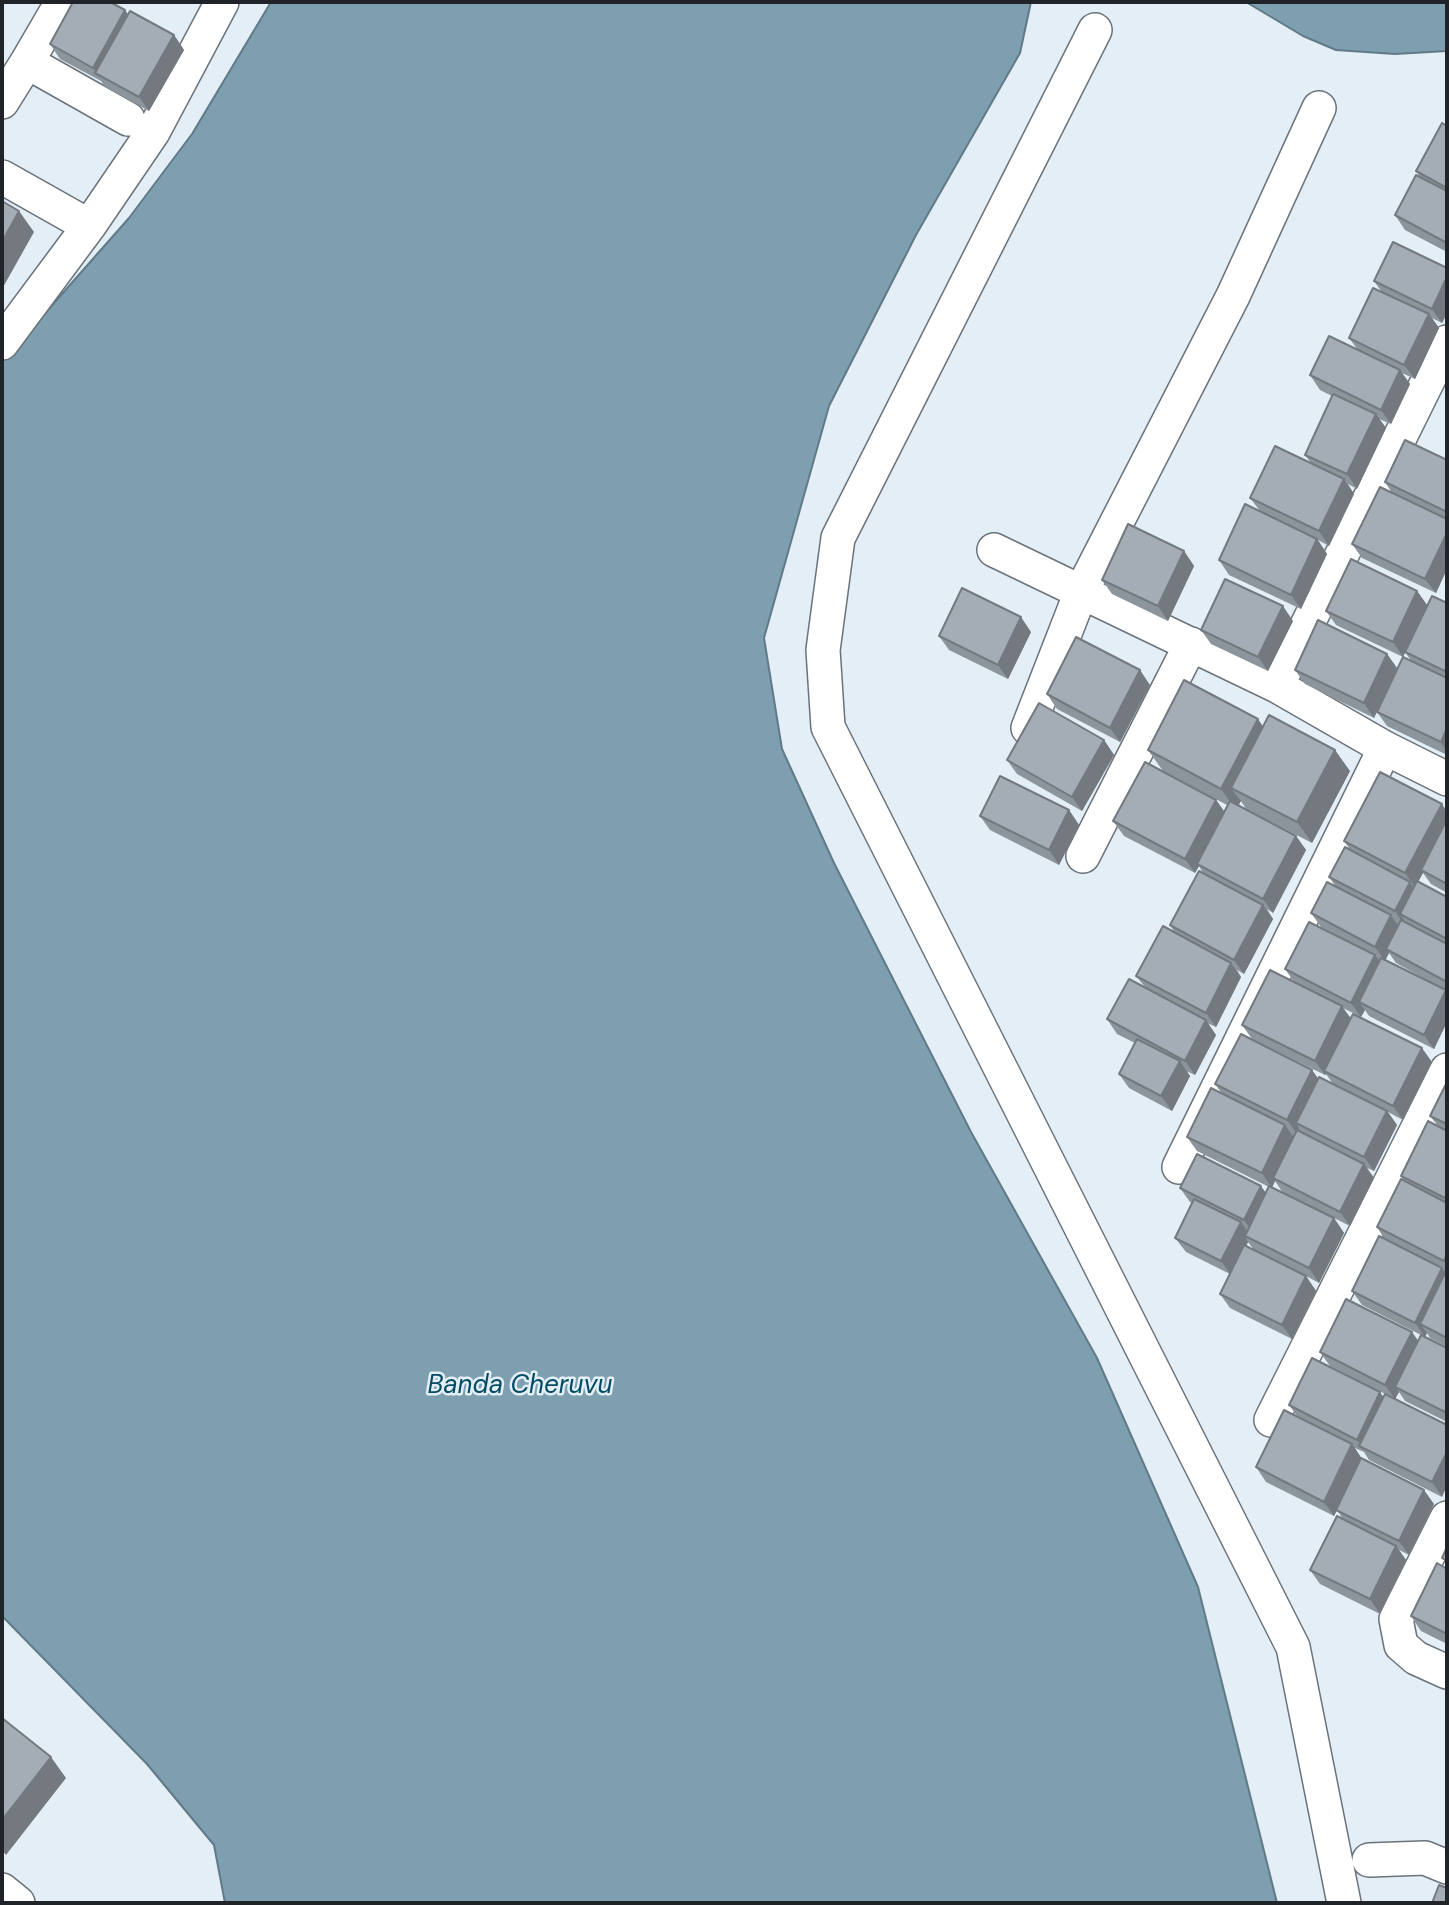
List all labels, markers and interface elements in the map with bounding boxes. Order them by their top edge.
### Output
water label: Banda Cheruvu [428,1370,612,1402]

